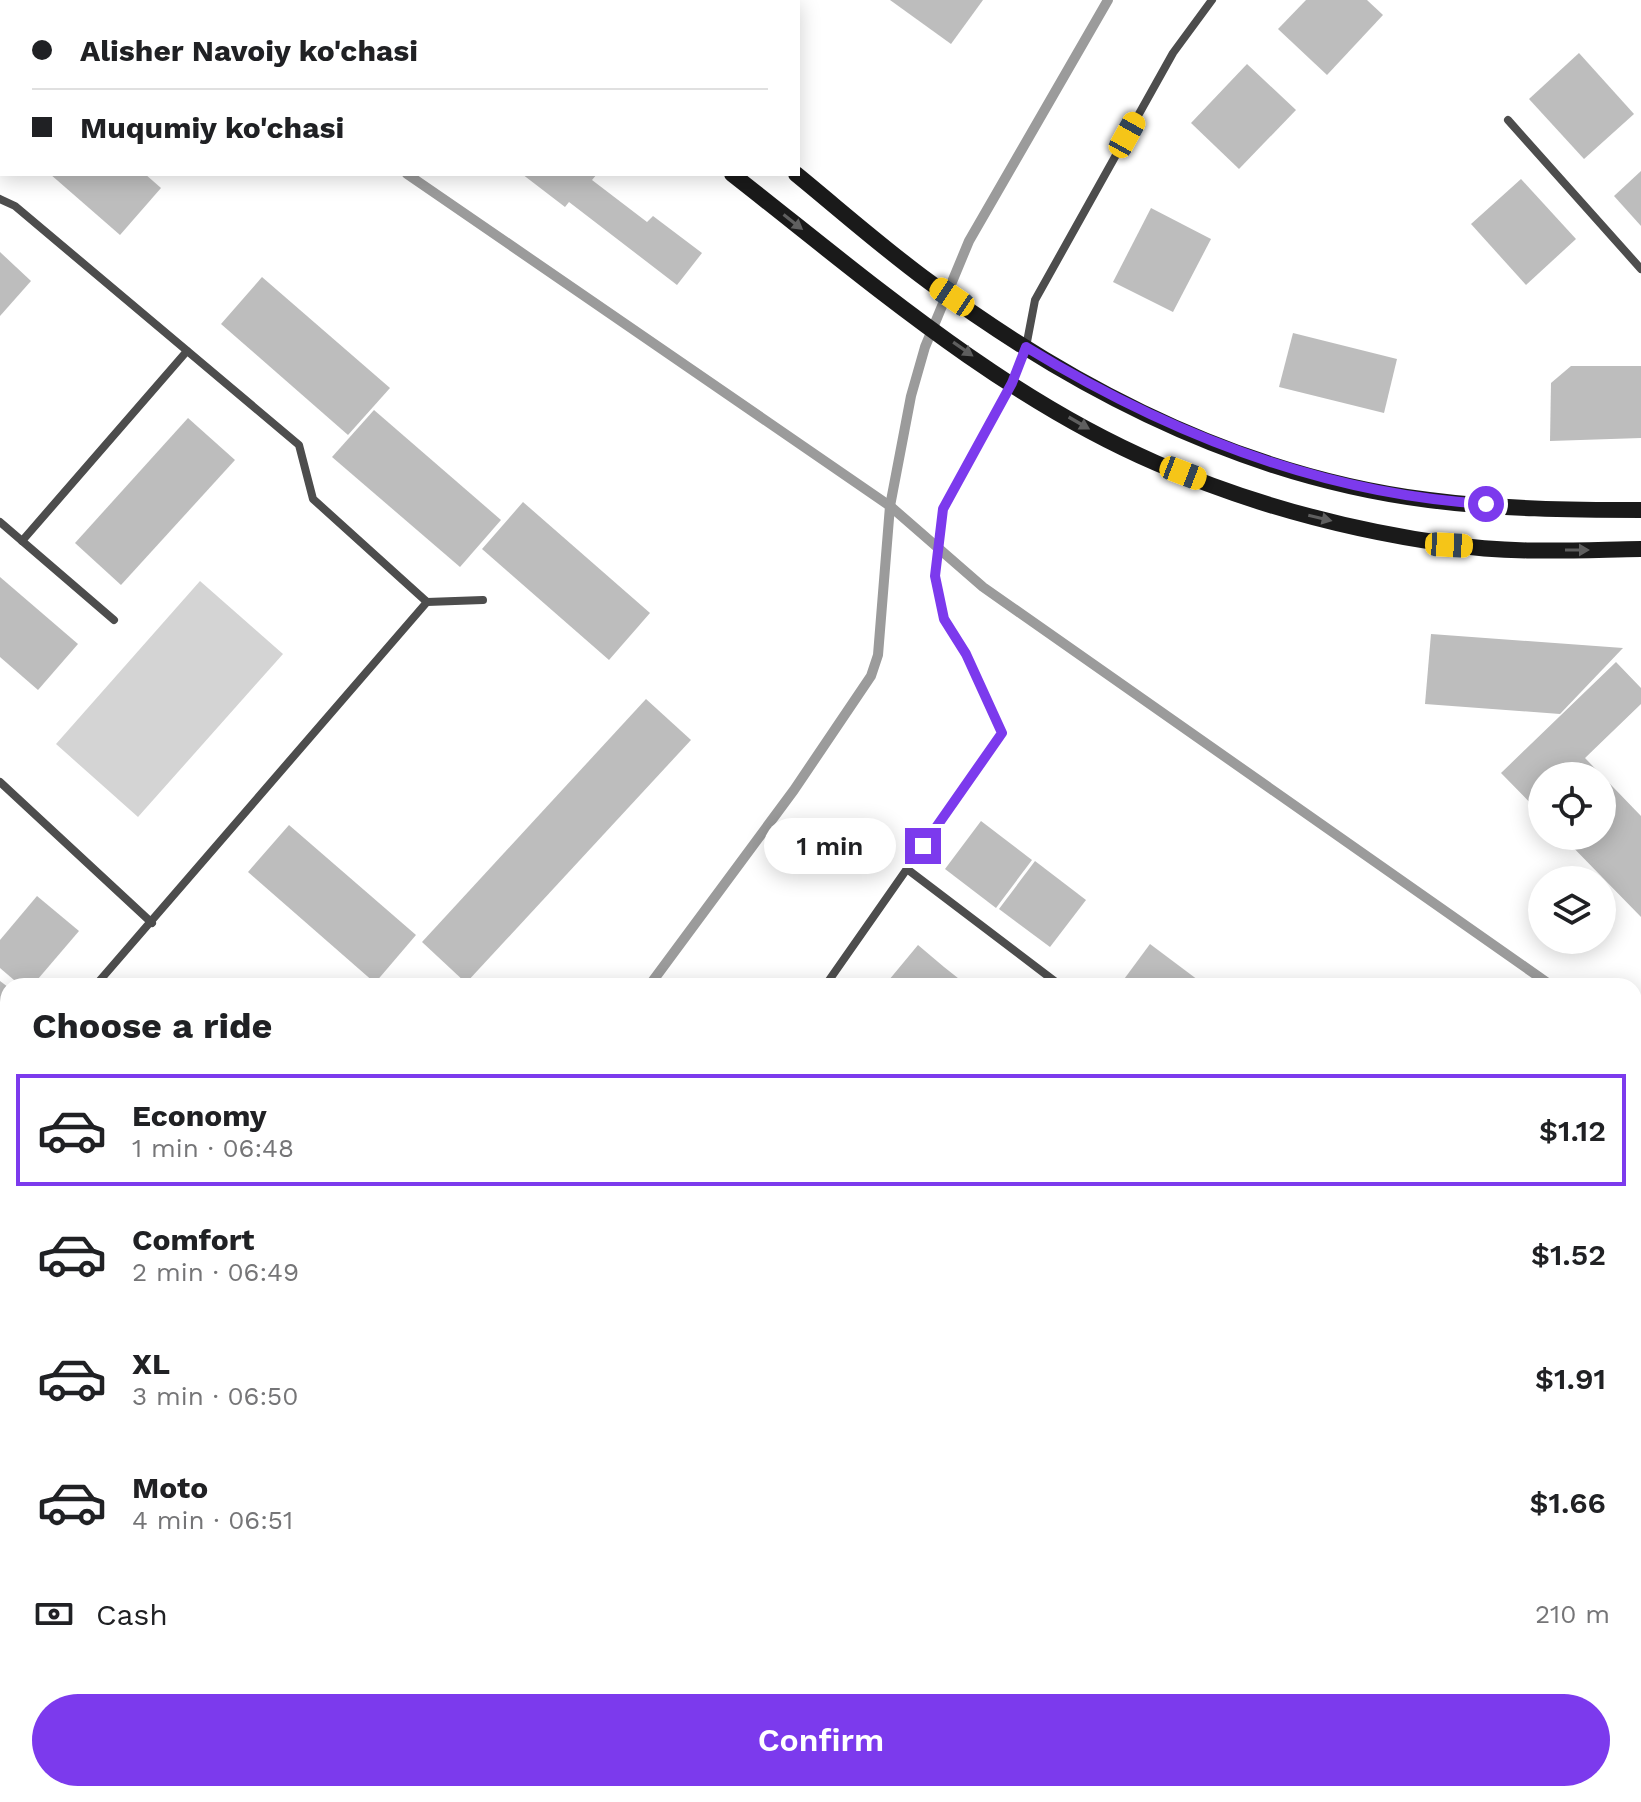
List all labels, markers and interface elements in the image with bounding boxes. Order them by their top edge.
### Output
text: Alisher Navoiy ko'chasi [80,33,418,68]
car [1105,108,1149,162]
text: Muqumiy ko'chasi [80,110,344,145]
one-way arrow [783,213,803,229]
car [925,274,979,320]
one-way arrow [952,341,973,356]
one-way arrow [1067,417,1090,430]
car [1156,453,1210,493]
route start [1468,486,1504,522]
one-way arrow [1308,512,1333,524]
car [1424,532,1474,558]
one-way arrow [1565,544,1590,556]
map controls [1528,762,1616,954]
button: locate [1528,762,1616,850]
callout: 1 min [763,818,895,874]
route end [905,828,941,864]
text: 1 min [797,831,863,861]
button: layers [1528,866,1616,954]
text: Choose a ride [32,1005,272,1047]
icon: car [36,1094,108,1166]
text: Economy [132,1098,267,1133]
text: $1.12 [1539,1113,1606,1148]
text: 1 min · 06:48 [132,1133,294,1163]
icon: car [36,1218,108,1290]
text: Comfort [132,1222,254,1257]
text: $1.52 [1531,1237,1606,1272]
text: 2 min · 06:49 [132,1257,299,1287]
icon: car [36,1342,108,1414]
text: XL [132,1346,170,1381]
text: $1.91 [1535,1361,1606,1396]
text: 3 min · 06:50 [132,1381,298,1411]
icon: car [36,1466,108,1538]
text: Moto [132,1470,208,1505]
text: $1.66 [1530,1485,1606,1520]
text: 4 min · 06:51 [132,1505,293,1535]
icon: cash [32,1592,76,1636]
text: Cash [96,1597,168,1632]
text: 210 m [1535,1599,1610,1629]
button: Confirm [32,1694,1610,1786]

